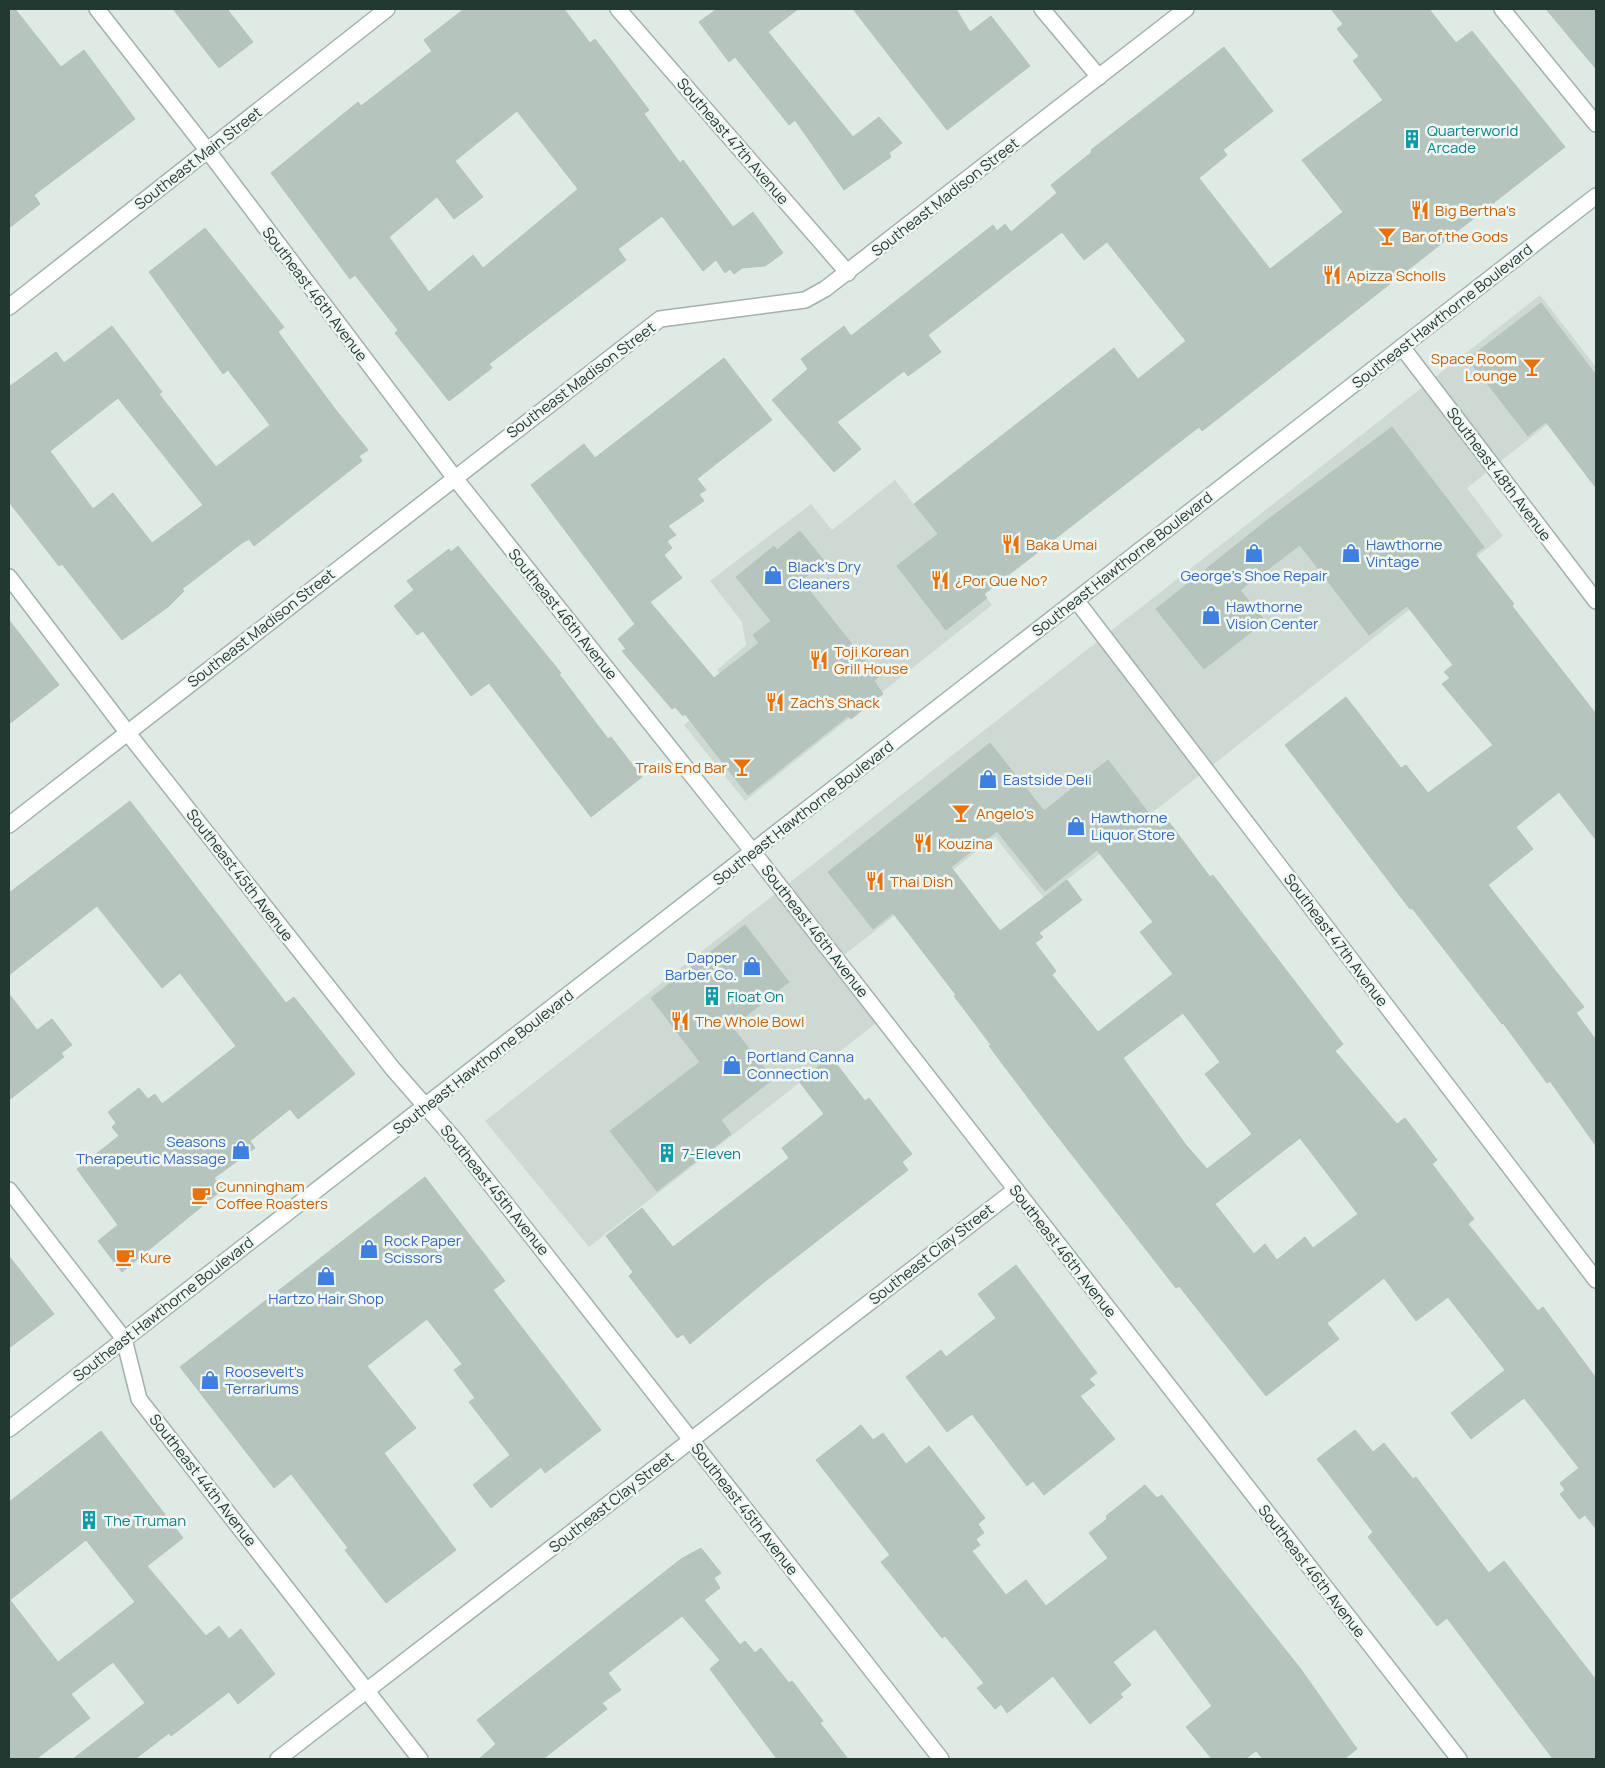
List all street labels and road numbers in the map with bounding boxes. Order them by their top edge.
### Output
street label: Southeast 47th Avenue [672,73,794,209]
street label: Southeast Main Street [130,102,266,214]
street label: Southeast Madison Street [867,133,1023,261]
street label: Southeast 46th Avenue [258,223,373,366]
street label: Southeast Hawthorne Boulevard [1347,239,1537,393]
street label: Southeast Madison Street [502,317,660,443]
street label: Southeast 48th Avenue [1442,403,1556,545]
street label: Southeast Hawthorne Boulevard [1027,487,1217,641]
street label: Southeast 46th Avenue [503,544,623,684]
street label: Southeast Madison Street [183,564,339,692]
street label: Southeast Hawthorne Boulevard [708,736,898,890]
street label: Southeast 45th Avenue [182,804,298,946]
street label: Southeast 46th Avenue [756,860,874,1002]
street label: Southeast 47th Avenue [1279,869,1393,1011]
street label: Southeast Hawthorne Boulevard [388,985,578,1139]
street label: Southeast 45th Avenue [436,1120,554,1260]
street label: Southeast 46th Avenue [1004,1180,1122,1322]
street label: Southeast Clay Street [864,1199,998,1309]
street label: Southeast Hawthorne Boulevard [68,1232,258,1386]
street label: Southeast 44th Avenue [145,1409,262,1551]
street label: Southeast 45th Avenue [687,1438,803,1580]
street label: Southeast Clay Street [544,1447,678,1557]
street label: Southeast 46th Avenue [1253,1500,1371,1642]

